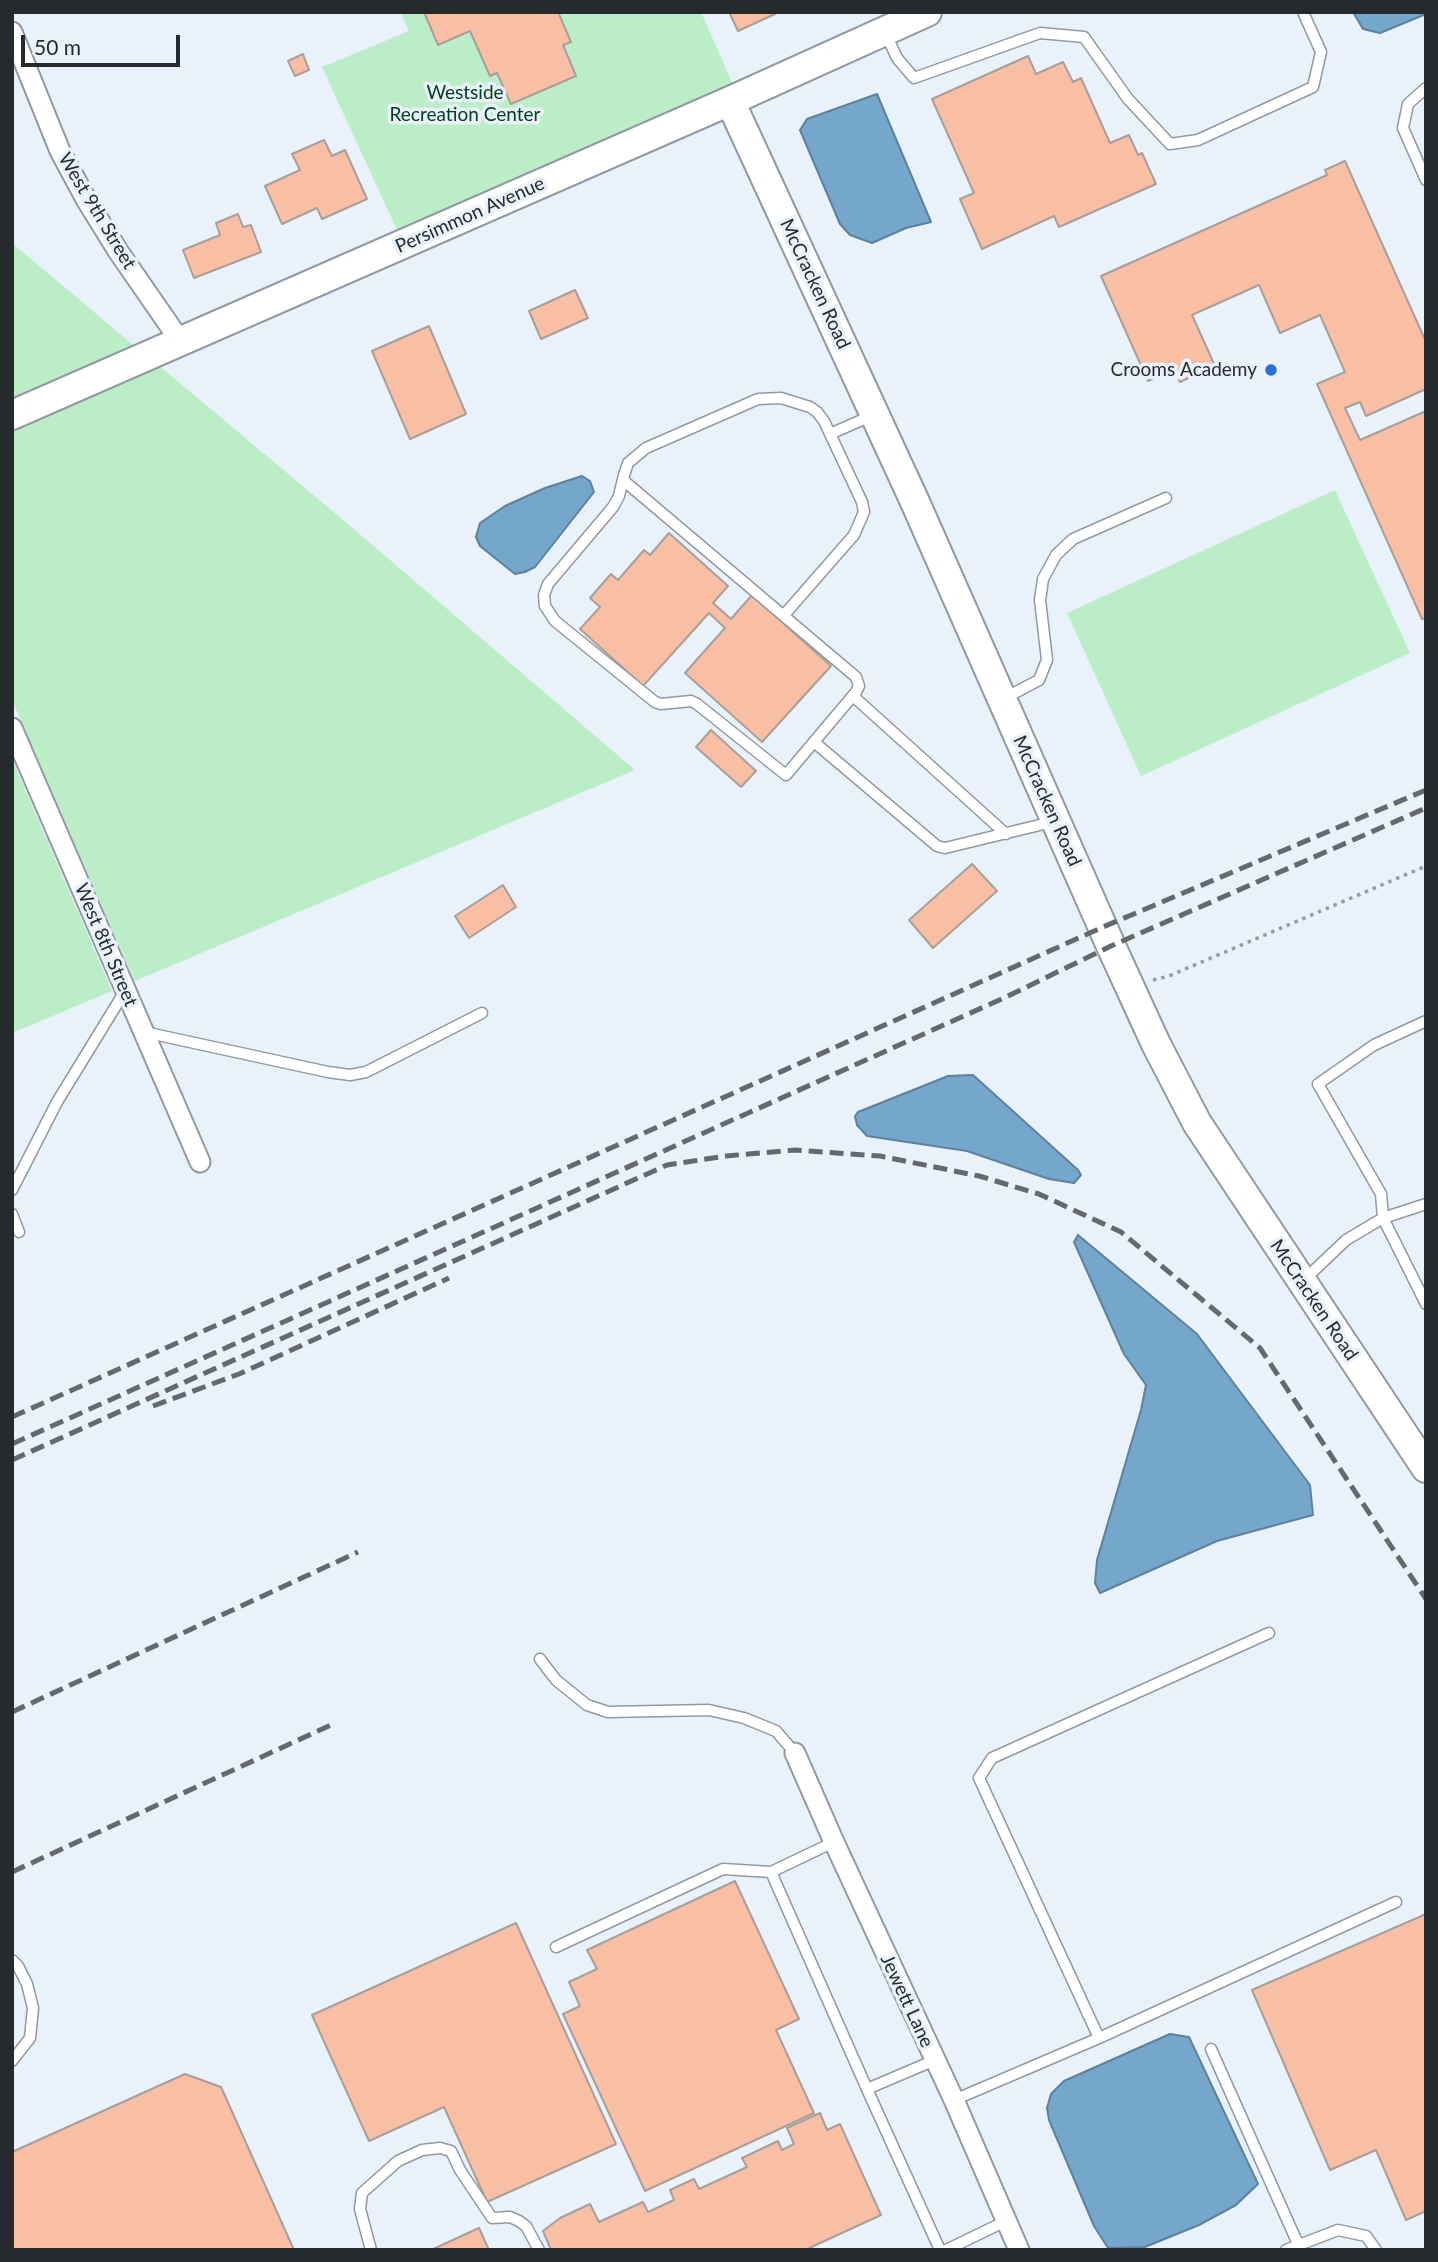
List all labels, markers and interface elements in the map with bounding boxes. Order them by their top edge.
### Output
scale bar [24,21,184,65]
text: 50 m [34,34,81,59]
park label: Westside Recreation Center [390,82,540,126]
street label: West 9th Street [53,149,141,273]
street label: Persimmon Avenue [392,172,548,258]
street label: McCracken Road [775,215,855,353]
place label: Crooms Academy [1111,359,1257,381]
marker: Crooms Academy [1263,362,1279,378]
street label: McCracken Road [1008,732,1086,870]
street label: West 8th Street [70,880,142,1010]
street label: McCracken Road [1265,1235,1363,1365]
street label: Jewett Lane [876,1951,938,2051]

